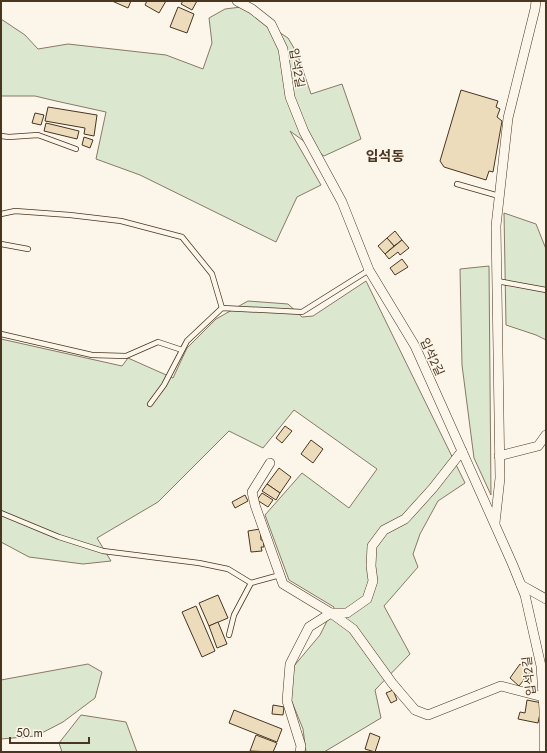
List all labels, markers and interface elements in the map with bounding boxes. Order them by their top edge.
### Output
street label: 입석2길 [285,47,309,89]
district label: 입석동 [366,146,404,166]
street label: 입석2길 [415,335,449,379]
street label: 입석2길 [518,655,540,697]
scale bar [10,719,89,745]
text: 50 m [16,724,43,742]

